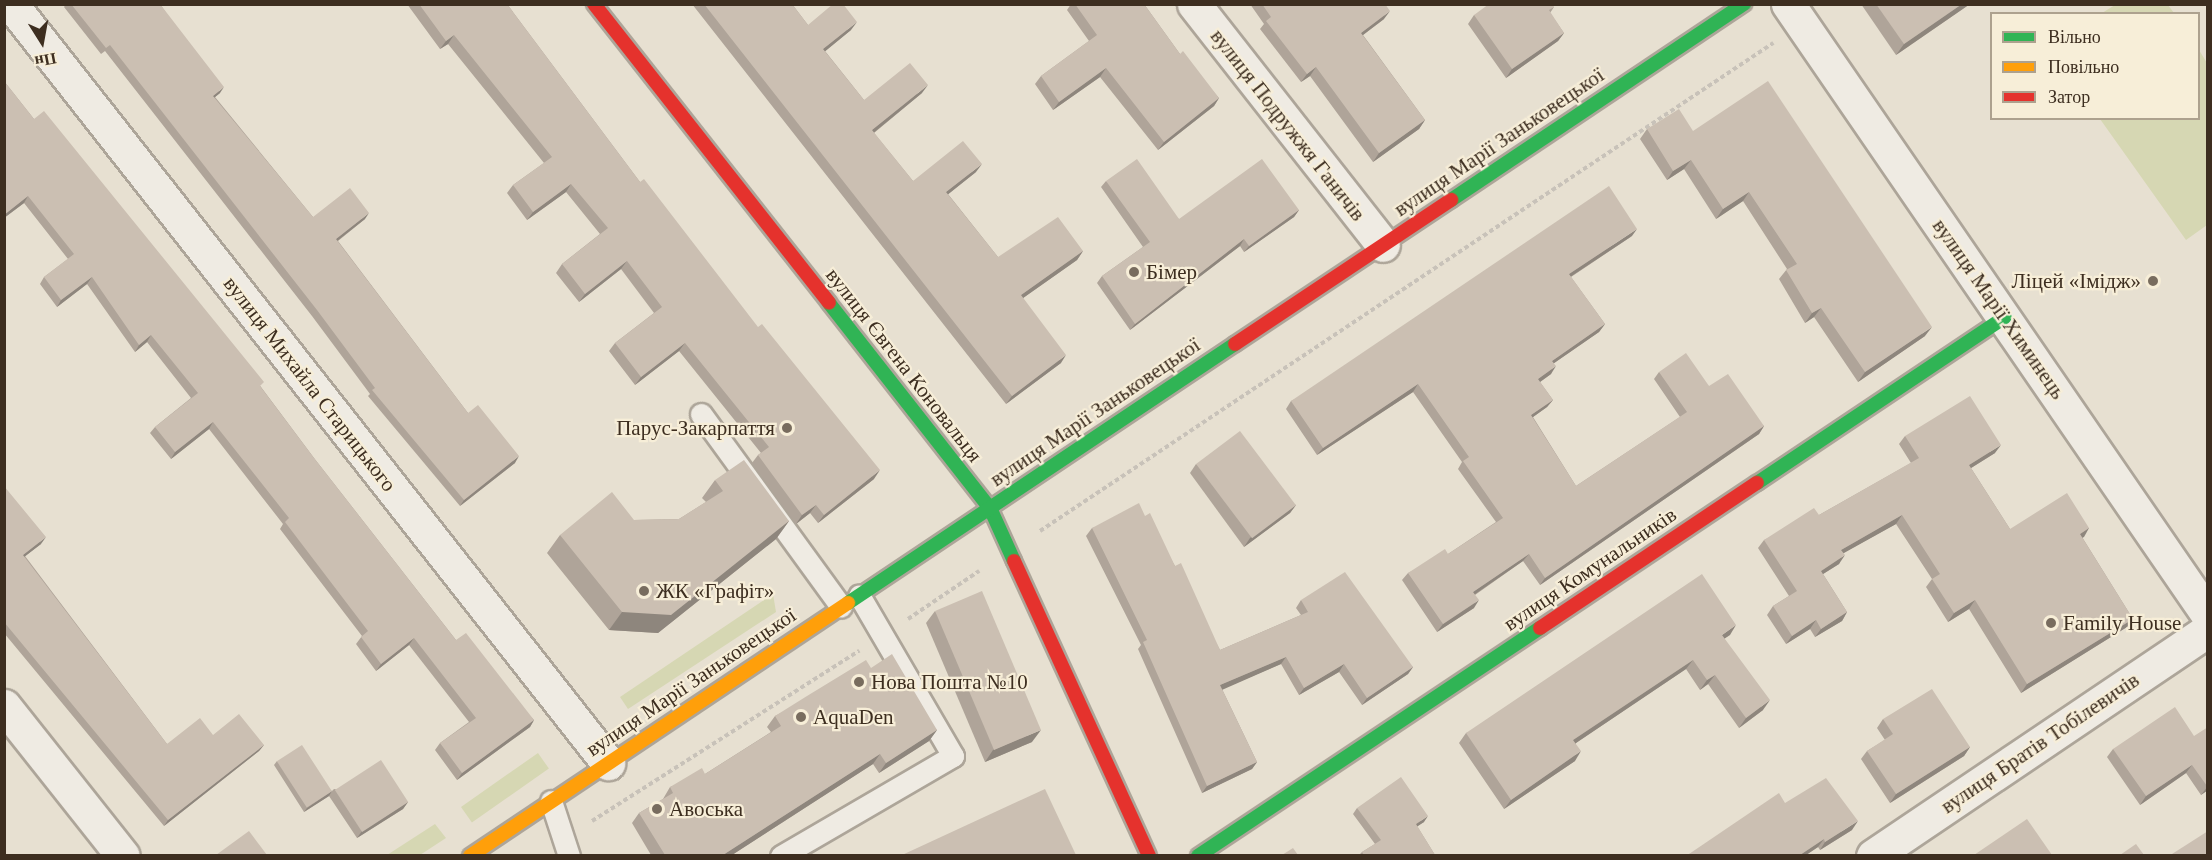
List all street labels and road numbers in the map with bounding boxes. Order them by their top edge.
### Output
street label: вулиця Подружжя Ганичів [1205,24,1371,226]
street label: вулиця Марії Заньковецької [1389,62,1609,222]
street label: вулиця Марії Химинець [1927,214,2071,404]
street label: вулиця Євгена Коновальця [820,263,988,467]
street label: вулиця Михайла Старицького [218,272,402,496]
street label: вулиця Марії Заньковецької [985,332,1205,492]
street label: вулиця Комунальників [1499,502,1681,636]
street label: вулиця Марії Заньковецької [581,602,801,762]
street label: вулиця Братів Тобілевичів [1936,667,2144,819]

